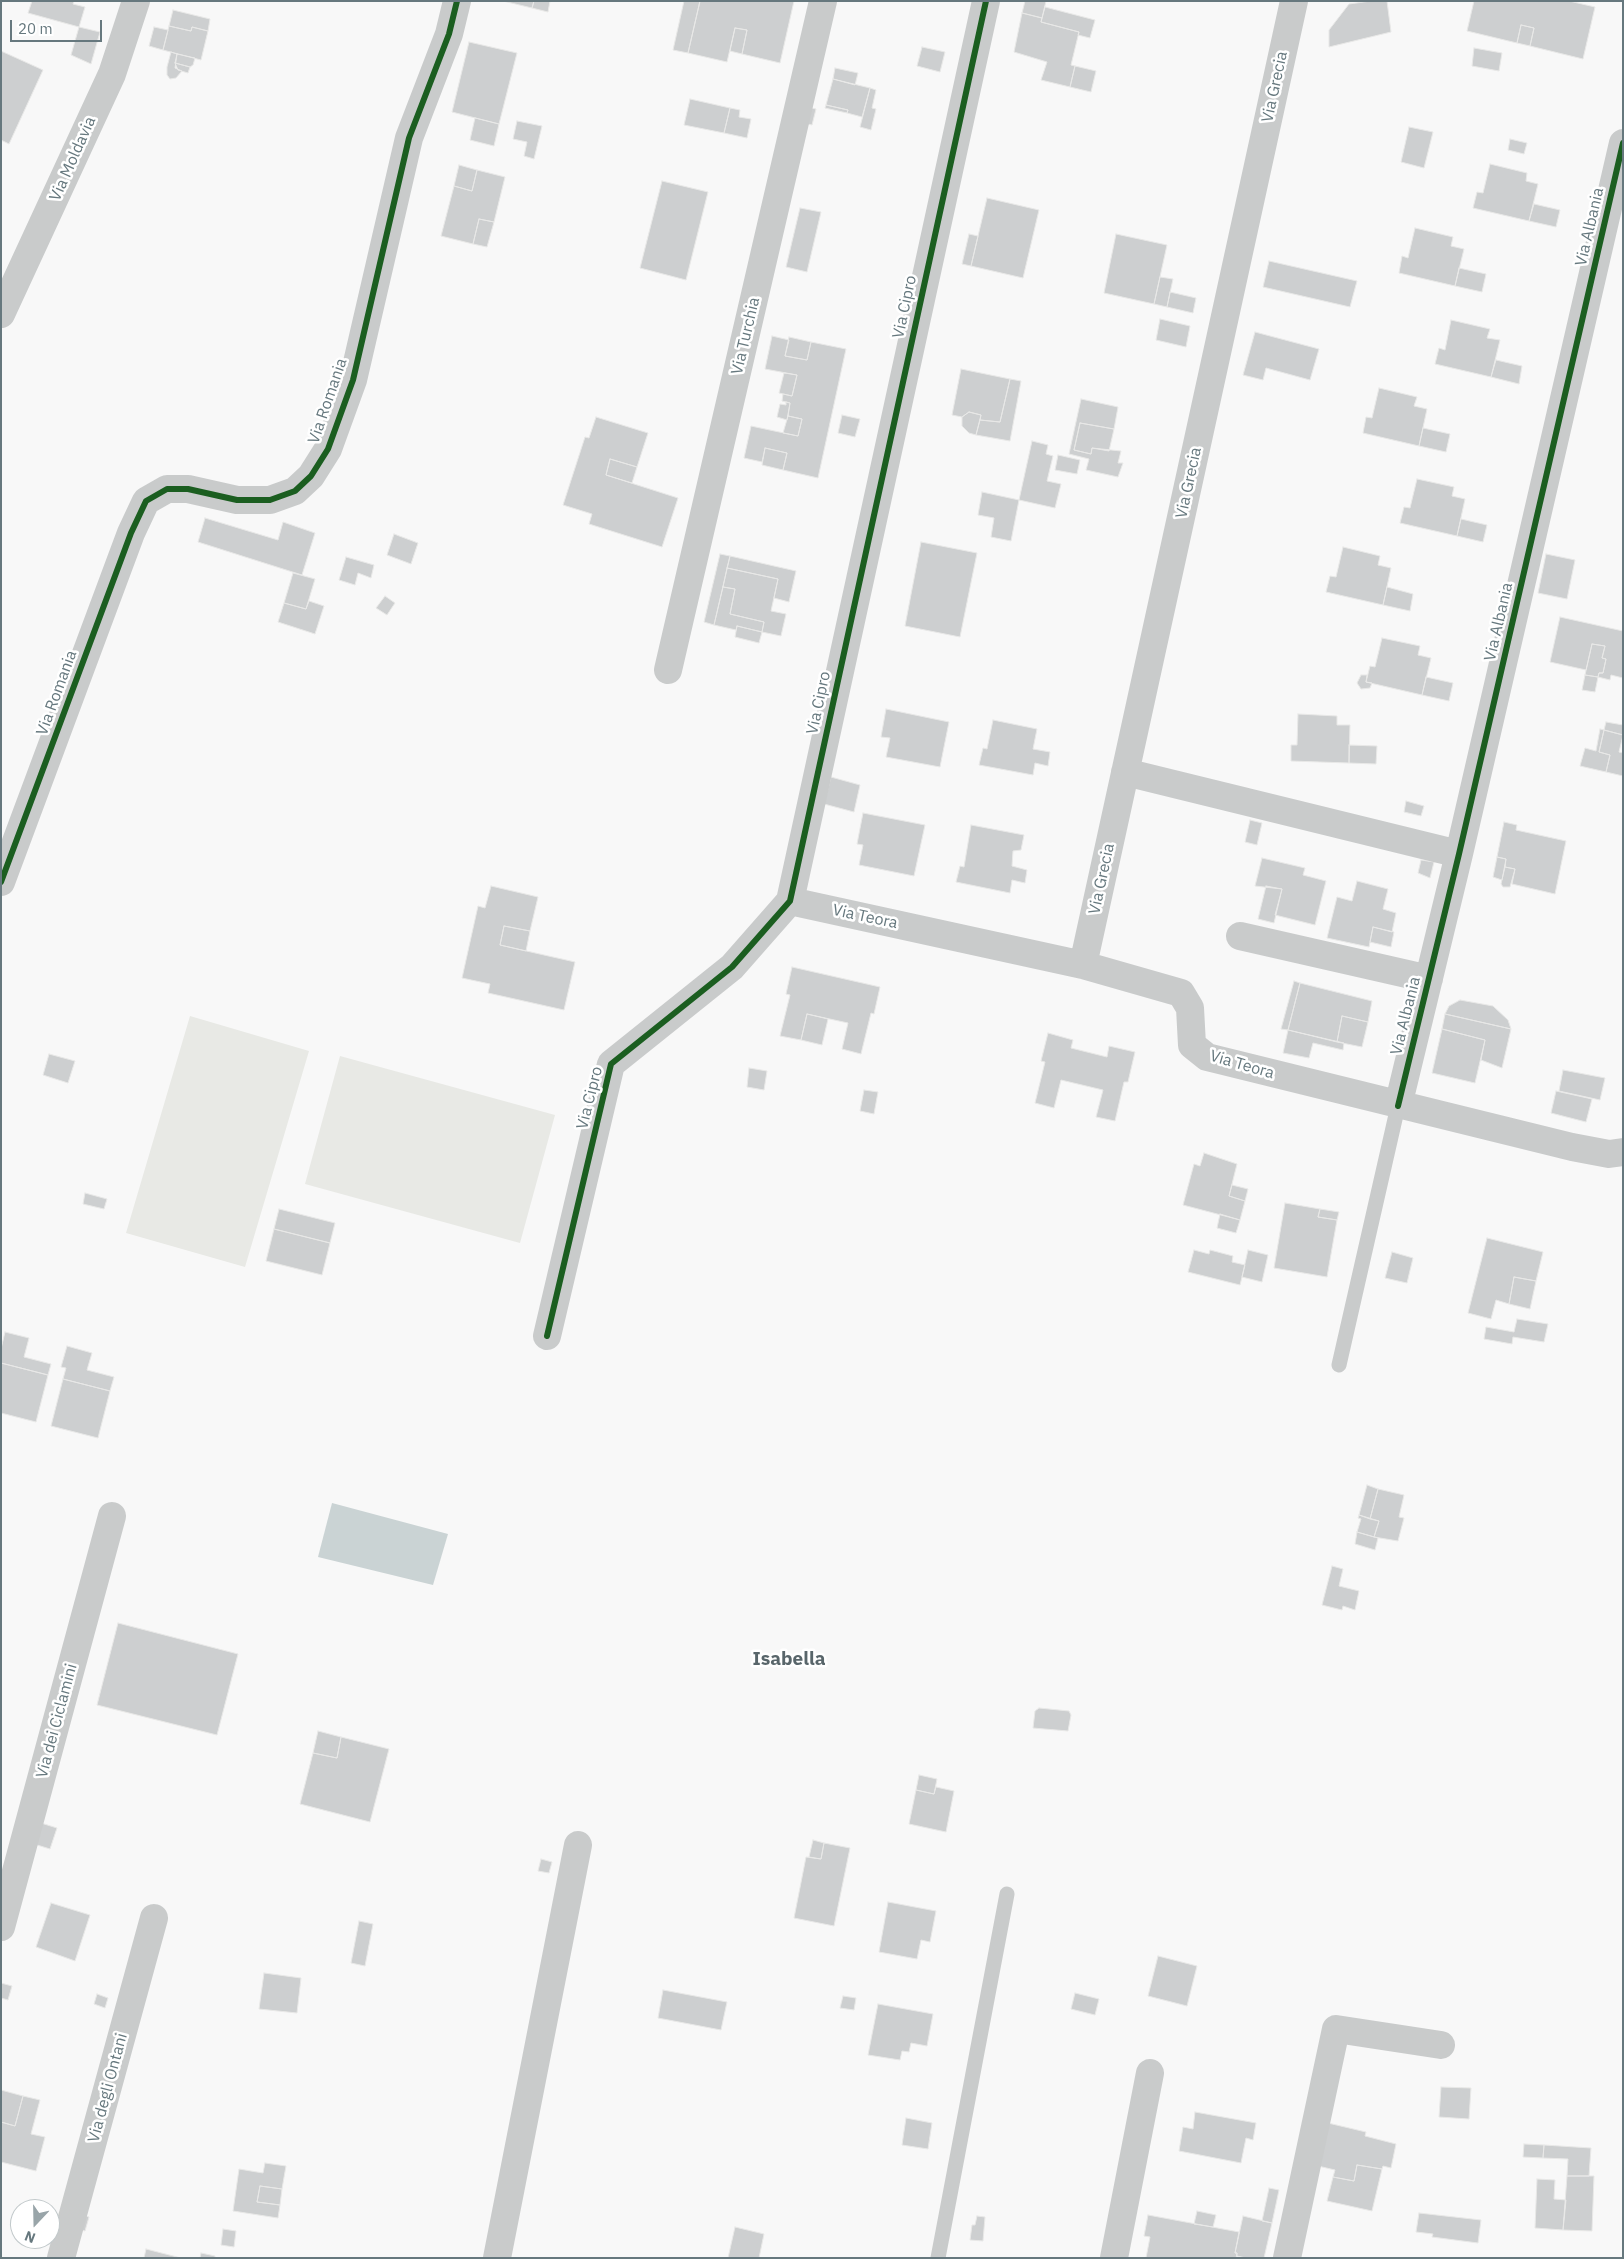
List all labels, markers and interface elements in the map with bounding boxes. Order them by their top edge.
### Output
scale bar [12,10,105,42]
text: 20 m [18,19,53,38]
street label: Via Grecia [1258,50,1292,124]
street label: Via Moldavia [46,114,100,204]
street label: Via Albania [1572,186,1608,268]
street label: Via Cipro [889,274,921,340]
street label: Via Turchia [728,295,764,377]
street label: Via Romania [304,356,352,446]
street label: Via Grecia [1172,446,1206,520]
street label: Via Albania [1481,581,1517,663]
street label: Via Romania [33,648,81,738]
street label: Via Cipro [803,670,835,736]
street label: Via Grecia [1085,842,1119,916]
street label: Via Teora [831,901,899,933]
street label: Via Albania [1387,975,1425,1057]
street label: Via Teora [1208,1047,1276,1083]
street label: Via Cipro [573,1065,607,1131]
district label: Isabella [753,1649,825,1671]
street label: Via dei Ciclamini [32,1662,82,1780]
street label: Via degli Ontani [84,2031,132,2145]
north arrow [10,2199,60,2249]
text: N [22,2227,38,2247]

